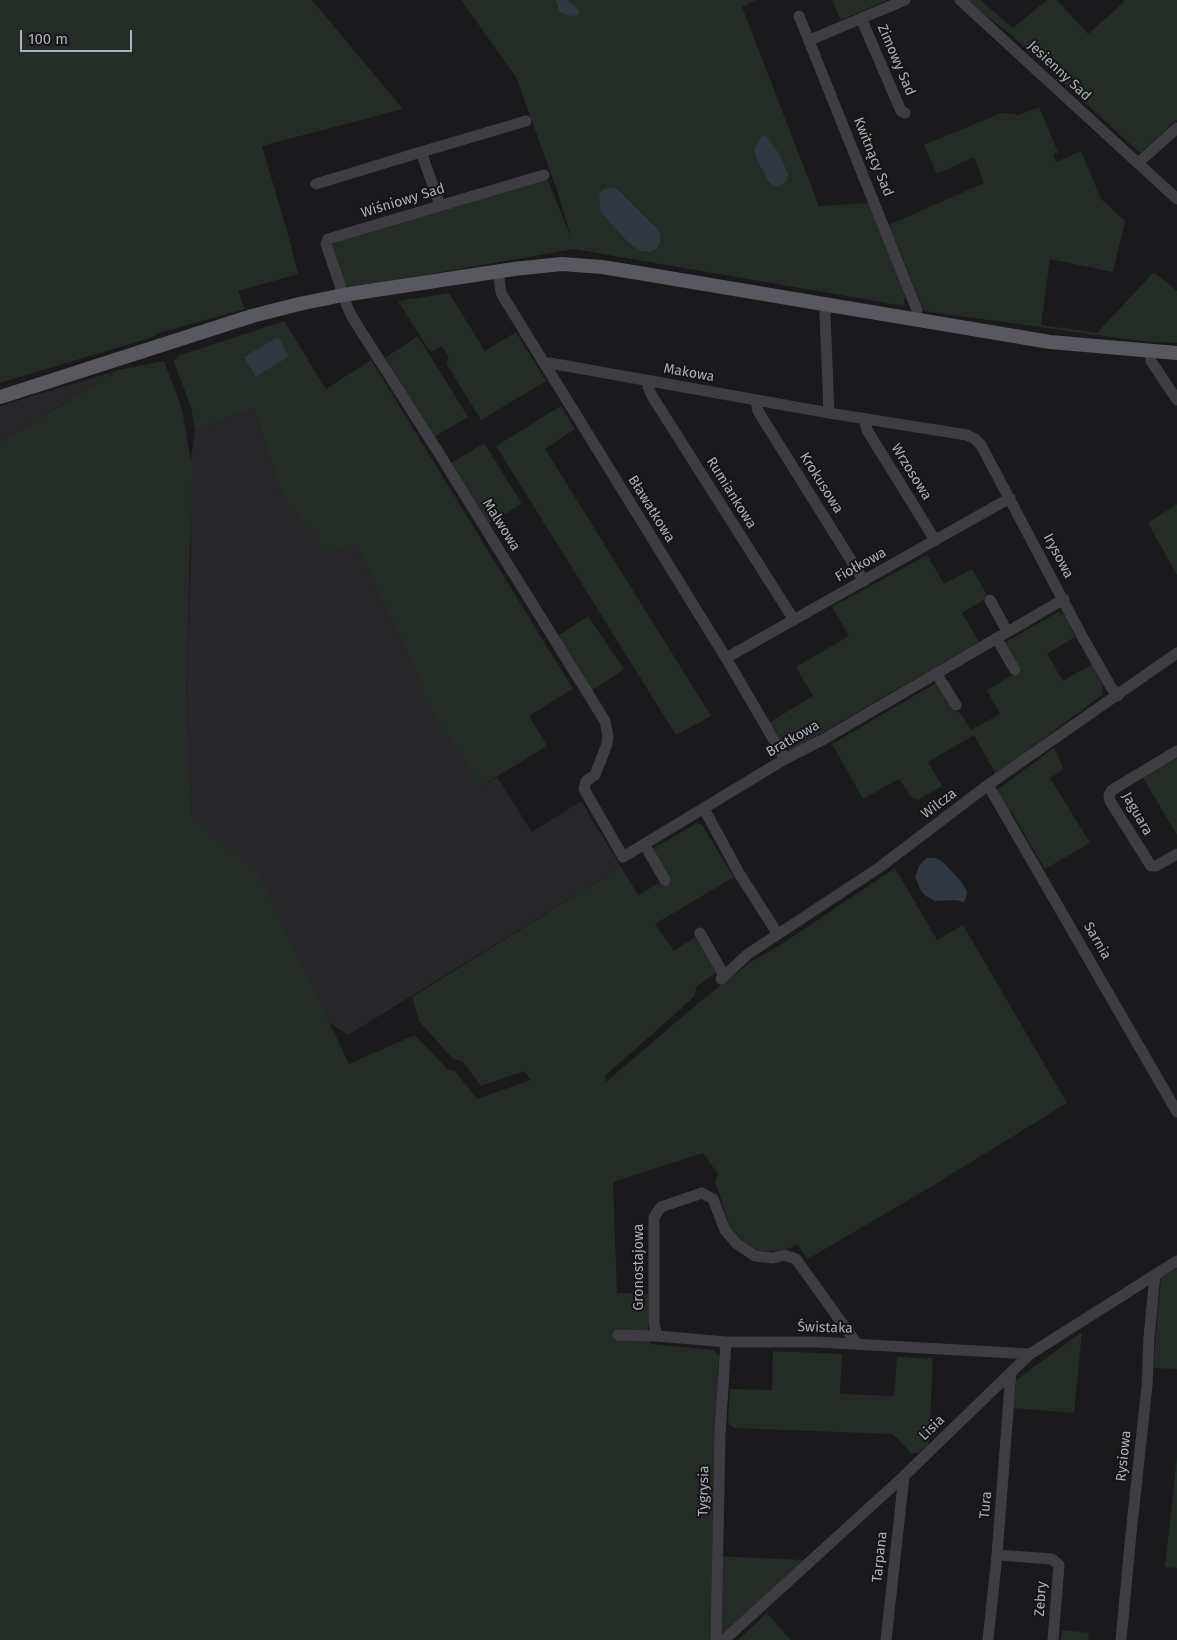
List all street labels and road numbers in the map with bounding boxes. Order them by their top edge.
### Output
street label: Zimowy Sad [873,22,919,98]
street label: Jesienny Sad [1024,37,1094,105]
street label: Kwitnący Sad [849,115,897,199]
street label: Wiśniowy Sad [359,180,447,222]
street label: Makowa [662,360,716,386]
street label: Wrzosowa [887,441,935,503]
street label: Krokusowa [796,449,846,517]
street label: Rumiankowa [702,454,760,532]
street label: Bławatkowa [624,473,678,545]
street label: Malwowa [478,496,524,554]
street label: Irysowa [1039,531,1077,581]
street label: Fiołkowa [833,544,889,586]
street label: Bratkowa [763,717,823,761]
street label: Wilcza [918,785,960,823]
street label: Jaguara [1118,789,1156,839]
street label: Sarnia [1080,919,1114,963]
street label: Gronostajowa [631,1224,647,1310]
street label: Świstaka [797,1319,853,1337]
street label: Lisia [916,1412,948,1444]
street label: Rysiowa [1113,1430,1135,1482]
street label: Tygrysia [695,1465,713,1517]
street label: Tura [976,1491,996,1519]
street label: Tarpana [869,1531,891,1583]
street label: Zebry [1031,1581,1051,1617]

